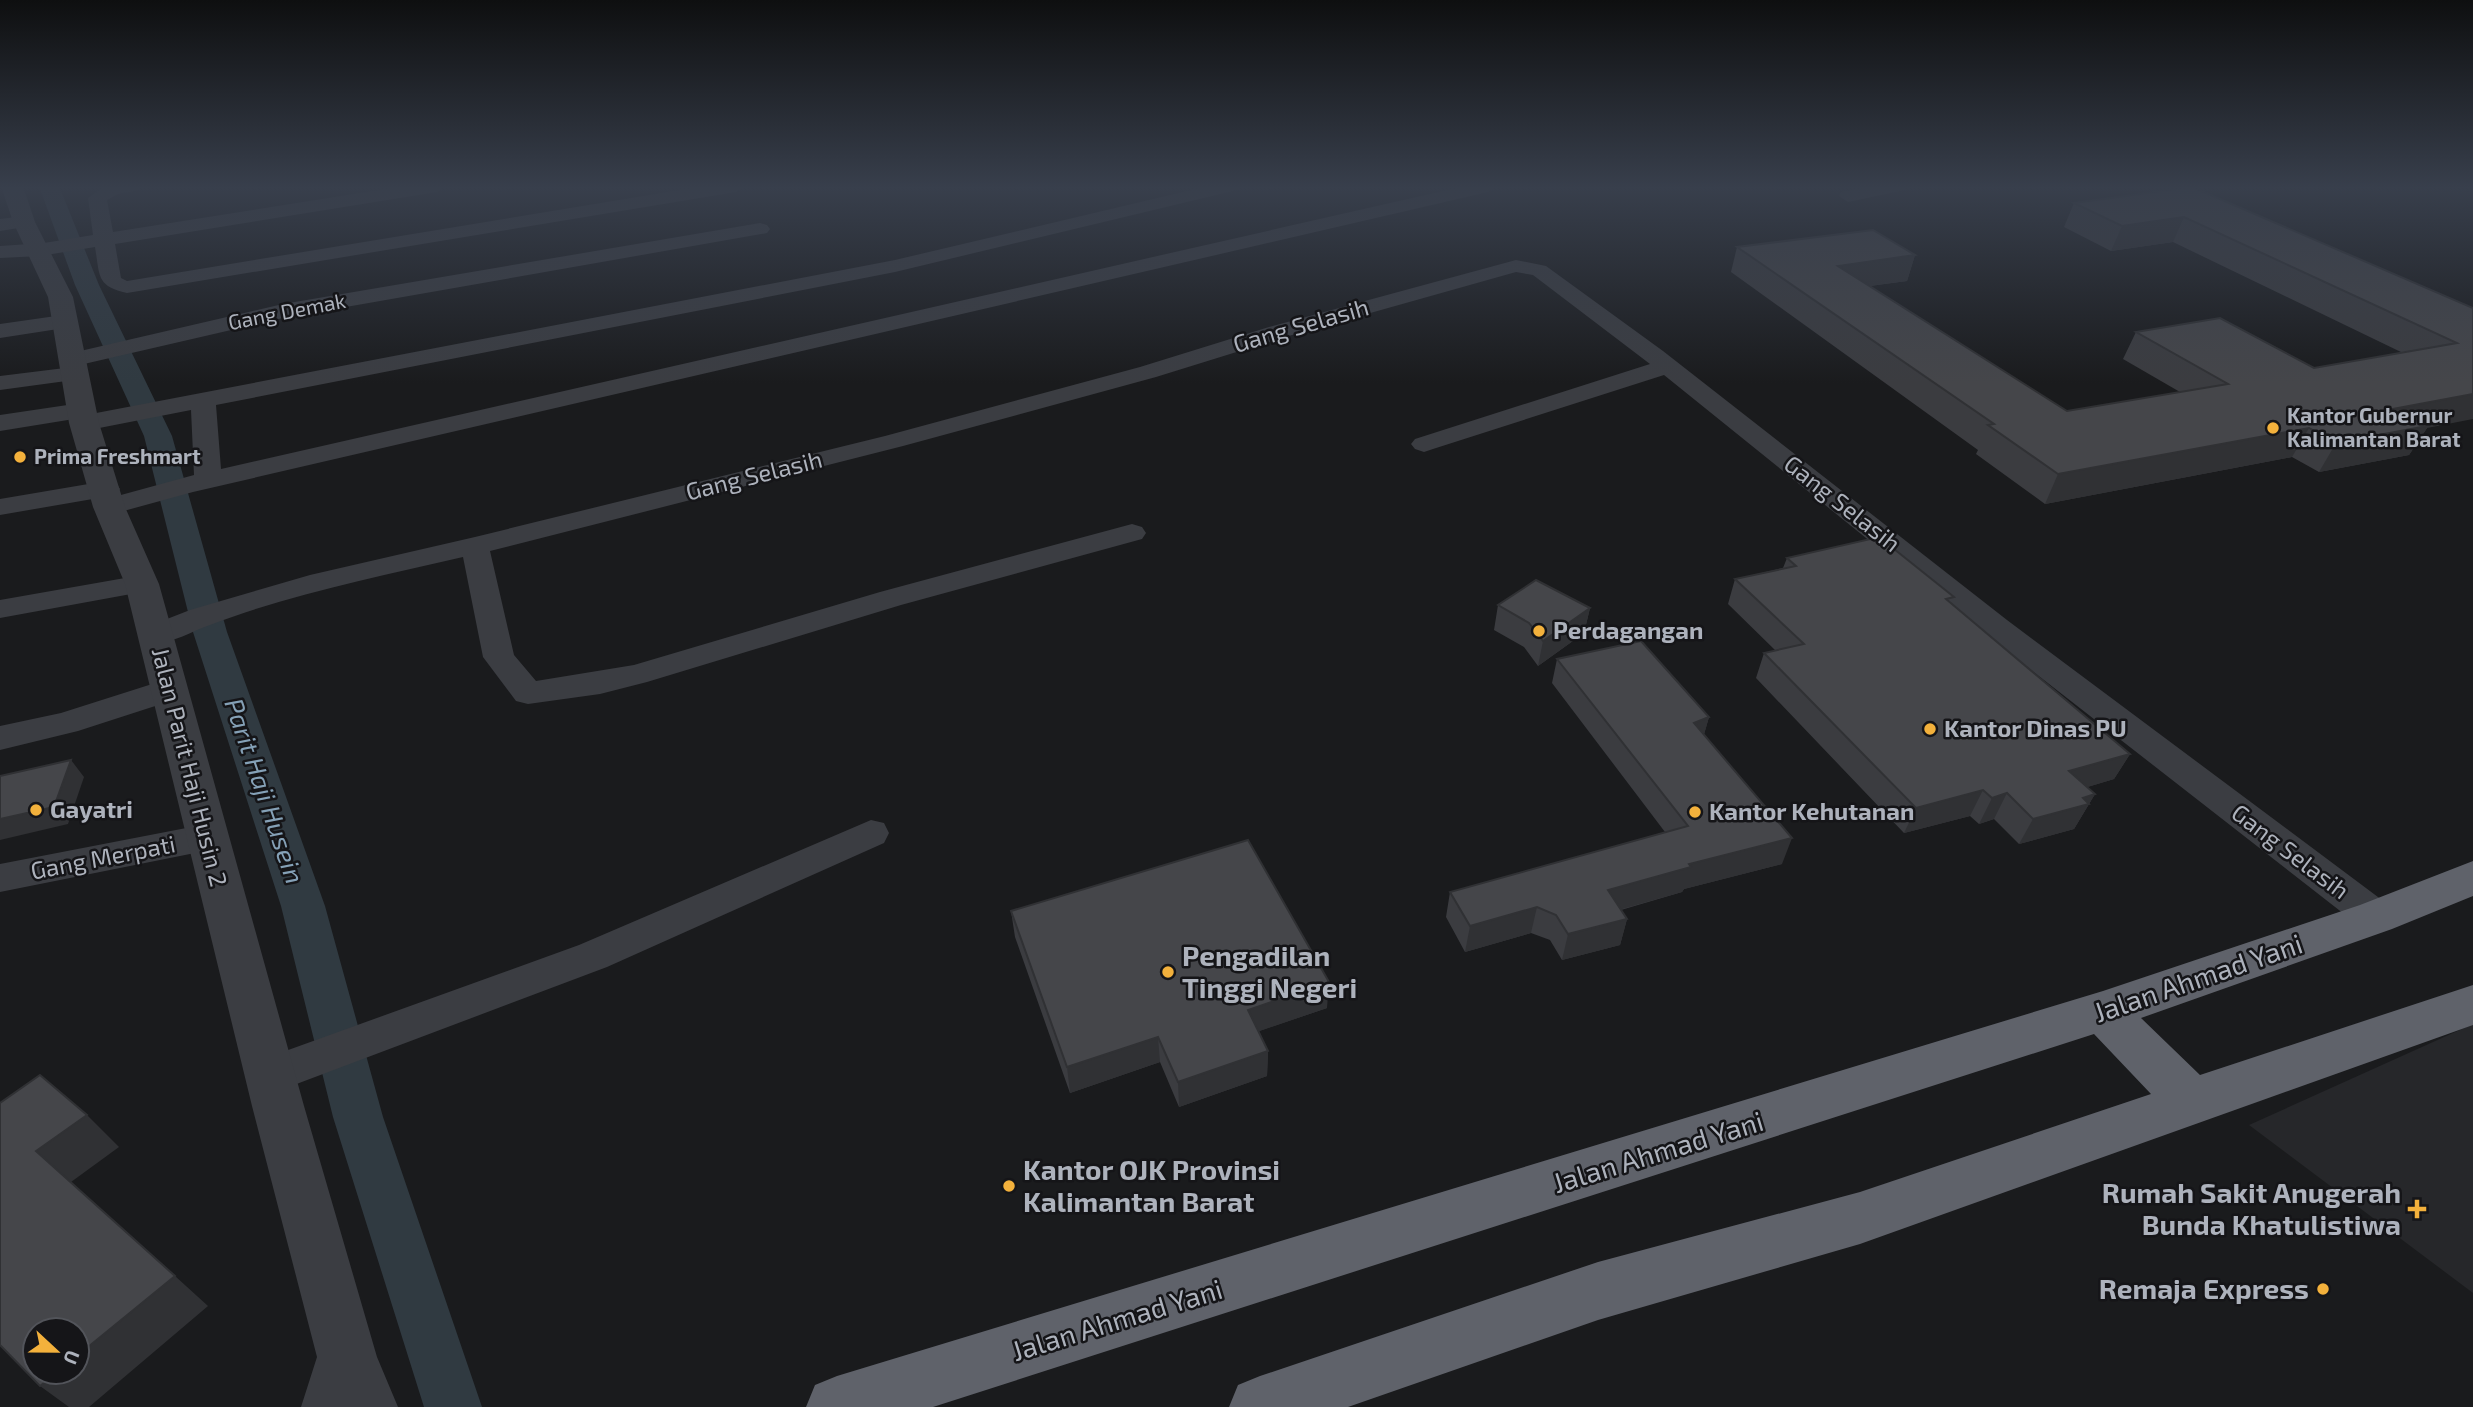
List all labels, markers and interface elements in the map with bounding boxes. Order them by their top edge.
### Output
street label: Gang Demak [226,287,348,334]
street label: Gang Selasih [1229,291,1372,358]
place label: Kantor Gubernur Kalimantan Barat [2287,402,2461,451]
marker: Kantor Gubernur Kalimantan Barat [2265,420,2281,436]
place label: Prima Freshmart [34,443,201,468]
street label: Gang Selasih [682,444,825,506]
street label: Gang Selasih [1779,448,1907,557]
marker: Prima Freshmart [12,449,28,465]
place label: Perdagangan [1553,615,1703,644]
marker: Perdagangan [1531,623,1547,639]
street label: Jalan Parit Haji Husin 2 [147,644,234,889]
water label: Parit Haji Husein [219,694,312,887]
place label: Kantor Dinas PU [1944,713,2127,742]
marker: Kantor Dinas PU [1922,721,1938,737]
place label: Gayatri [50,794,133,823]
place label: Kantor Kehutanan [1709,796,1914,825]
street label: Gang Selasih [2226,797,2355,904]
marker: Gayatri [28,802,44,818]
marker: Kantor Kehutanan [1687,804,1703,820]
street label: Gang Merpati [28,828,177,885]
street label: Jalan Ahmad Yani [2089,925,2307,1029]
place label: Pengadilan Tinggi Negeri [1182,938,1357,1004]
marker: Pengadilan Tinggi Negeri [1160,964,1176,980]
street label: Jalan Ahmad Yani [1548,1103,1767,1199]
place label: Kantor OJK Provinsi Kalimantan Barat [1023,1152,1280,1218]
place label: Rumah Sakit Anugerah Bunda Khatulistiwa [2102,1175,2401,1241]
marker: Kantor OJK Provinsi Kalimantan Barat [1001,1178,1017,1194]
marker: Rumah Sakit Anugerah Bunda Khatulistiwa [2407,1199,2427,1219]
street label: Jalan Ahmad Yani [1007,1271,1226,1367]
place label: Remaja Express [2099,1271,2309,1305]
marker: Remaja Express [2315,1281,2331,1297]
north arrow [21,1316,91,1386]
text: U [59,1347,85,1368]

